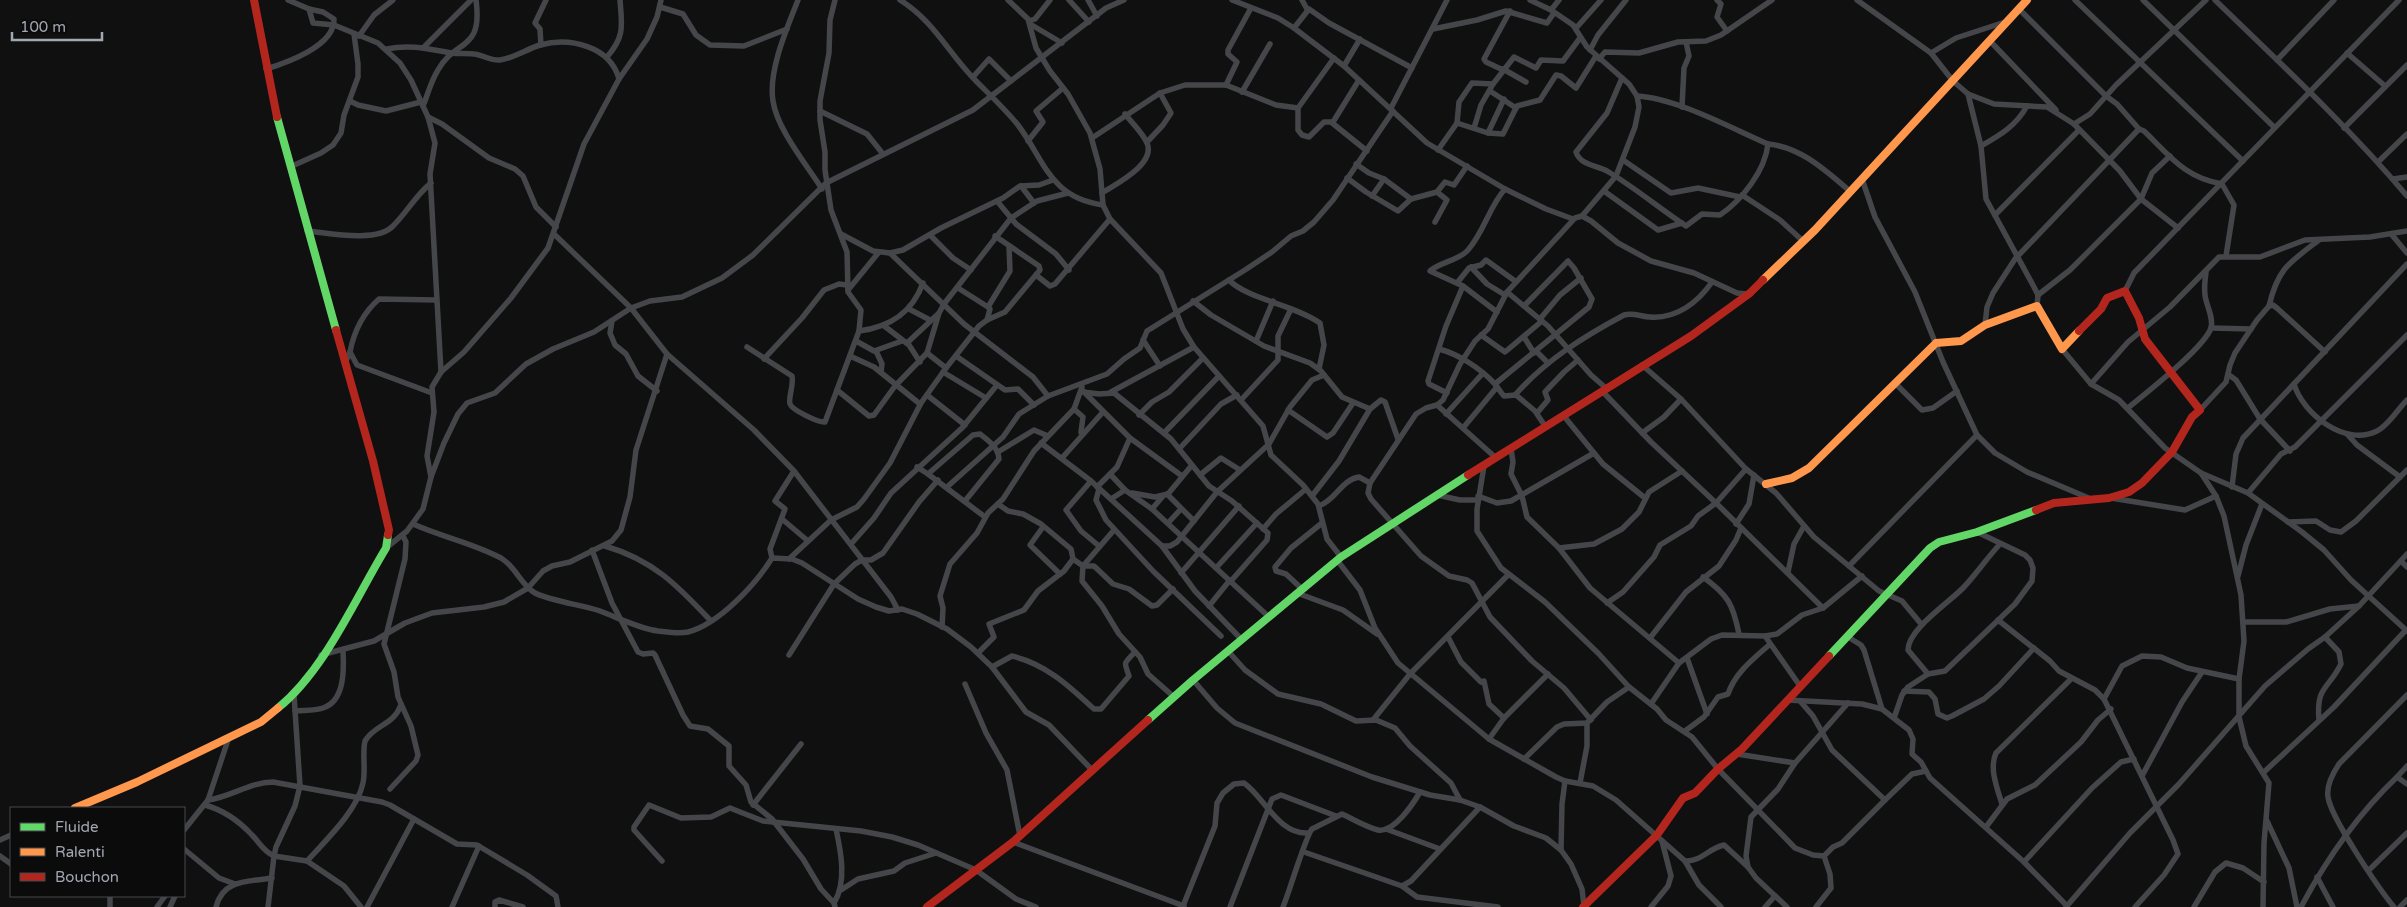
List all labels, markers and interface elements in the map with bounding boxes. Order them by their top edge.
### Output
scale bar [12,10,102,42]
text: 100 m [20,18,66,36]
legend [10,807,185,897]
text: Fluide [55,818,99,836]
text: Ralenti [55,843,105,861]
text: Bouchon [55,868,119,886]

